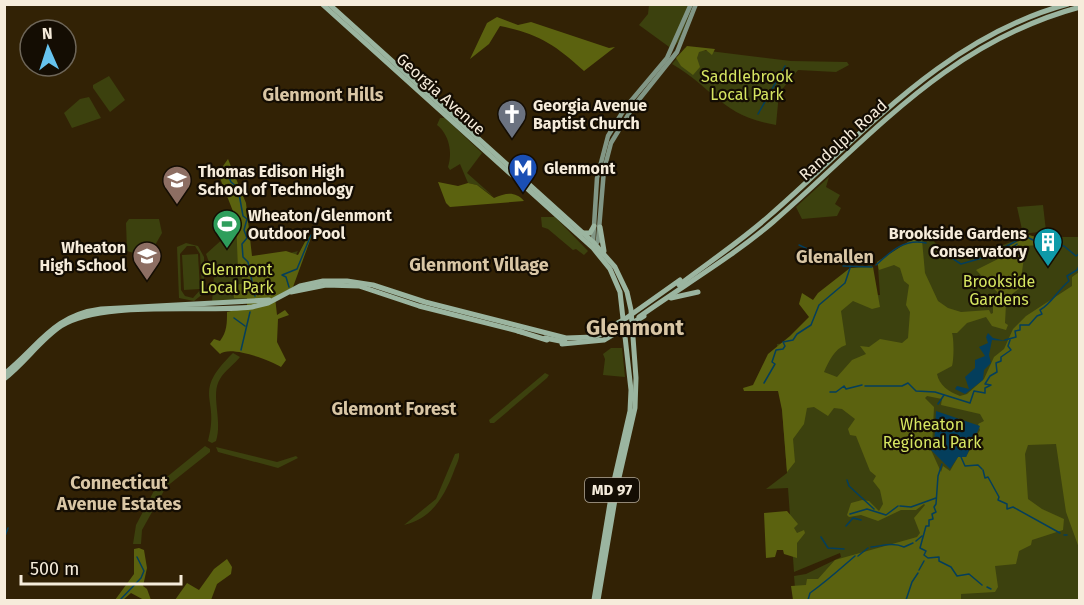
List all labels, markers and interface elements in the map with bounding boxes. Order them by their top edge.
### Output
north arrow [18,18,78,78]
text: N [41,24,53,43]
street label: Georgia Avenue [393,49,489,139]
park label: Saddlebrook Local Park [701,67,794,104]
district label: Glenmont Hills [263,84,384,106]
place label: Georgia Avenue Baptist Church [533,96,647,133]
street label: Randolph Road [795,96,891,184]
church icon: Georgia Avenue Baptist Church [496,98,528,140]
metro station icon: Glenmont [507,152,539,194]
place label: Glenmont [544,159,616,178]
place label: Thomas Edison High School of Technology [198,162,354,199]
school or university icon: Thomas Edison High School of Technology [161,164,193,206]
place label: Wheaton/Glenmont Outdoor Pool [248,206,393,243]
sports icon: Wheaton/Glenmont Outdoor Pool [211,208,243,250]
place label: Brookside Gardens Conservatory [889,224,1028,261]
building icon: Brookside Gardens Conservatory [1032,226,1064,268]
place label: Wheaton High School [40,238,126,275]
school or university icon: Wheaton High School [131,240,163,282]
district label: Glenallen [796,246,874,268]
district label: Glenmont Village [409,254,549,276]
park label: Glenmont Local Park [200,260,274,297]
park label: Brookside Gardens [963,272,1035,309]
district label: Glenmont [586,314,685,341]
district label: Glemont Forest [331,398,458,420]
park label: Wheaton Regional Park [883,415,982,452]
district label: Connecticut Avenue Estates [56,472,182,515]
road number: MD 97 [585,478,639,502]
scale bar [21,548,182,586]
text: 500 m [30,558,79,580]

